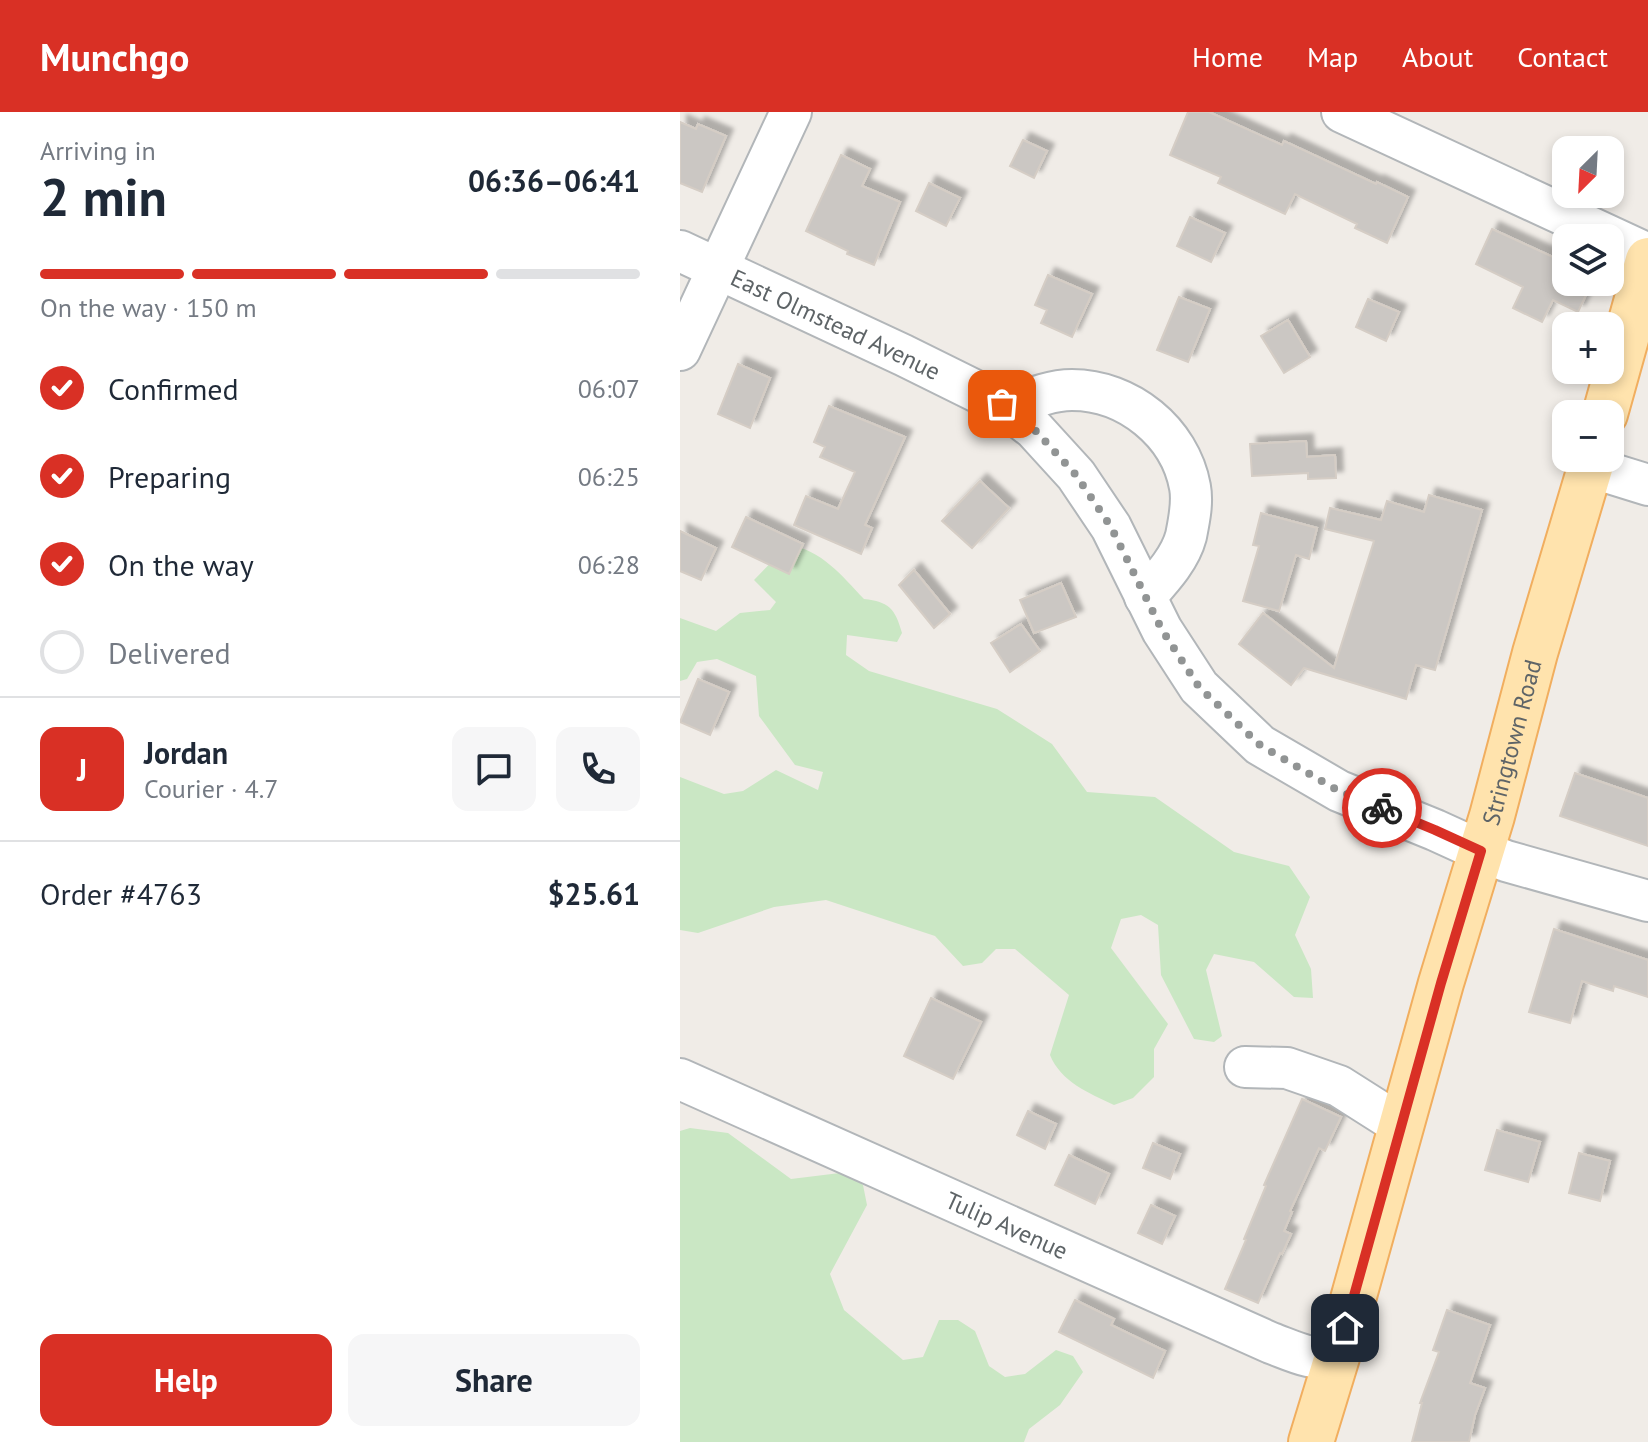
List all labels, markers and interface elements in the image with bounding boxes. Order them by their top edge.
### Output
text: Munchgo [40,32,190,81]
text: Home [1192,38,1263,75]
text: Map [1307,38,1358,75]
text: About [1402,38,1473,75]
text: Contact [1517,38,1608,75]
text: Arriving in [40,134,156,167]
north arrow [1552,136,1624,208]
map controls [1552,136,1624,472]
text: 06:36–06:41 [468,161,640,200]
text: 2 min [40,163,167,230]
button: layers [1552,224,1624,296]
street label: East Olmstead Avenue [726,261,946,387]
text: On the way · 150 m [40,291,257,324]
button: + [1552,312,1624,384]
icon: check [40,366,84,410]
text: Confirmed [108,369,239,408]
pin [968,370,1036,438]
text: 06:07 [578,372,640,405]
icon: bag [980,382,1024,426]
button: − [1552,400,1624,472]
icon: check [40,454,84,498]
text: Preparing [108,457,231,496]
text: 06:25 [578,460,640,493]
icon: check [40,542,84,586]
text: On the way [108,545,254,584]
text: 06:28 [578,548,640,581]
text: Delivered [108,633,231,672]
street label: Stringtown Road [1475,656,1548,829]
button: chat [452,727,536,811]
button: phone [556,727,640,811]
text: Jordan [144,733,228,772]
text: J [77,750,87,789]
courier [1342,768,1422,848]
text: Courier · 4.7 [144,772,278,805]
icon: bike [1360,786,1404,830]
text: Order #4763 [40,874,202,913]
text: $25.61 [548,874,640,913]
street label: Tulip Avenue [941,1184,1073,1266]
pin [1311,1294,1379,1362]
icon: home [1323,1306,1367,1350]
button: Help [40,1334,332,1426]
button: Share [348,1334,640,1426]

